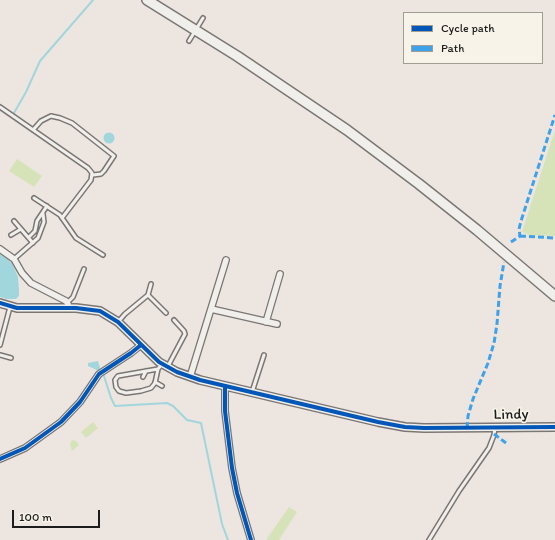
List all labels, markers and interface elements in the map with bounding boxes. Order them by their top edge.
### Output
legend [403,12,543,64]
text: Cycle path [441,21,495,35]
text: Path [441,41,464,55]
street label: Lindy [493,406,529,424]
scale bar [14,502,102,528]
text: 100 m [19,510,52,524]

